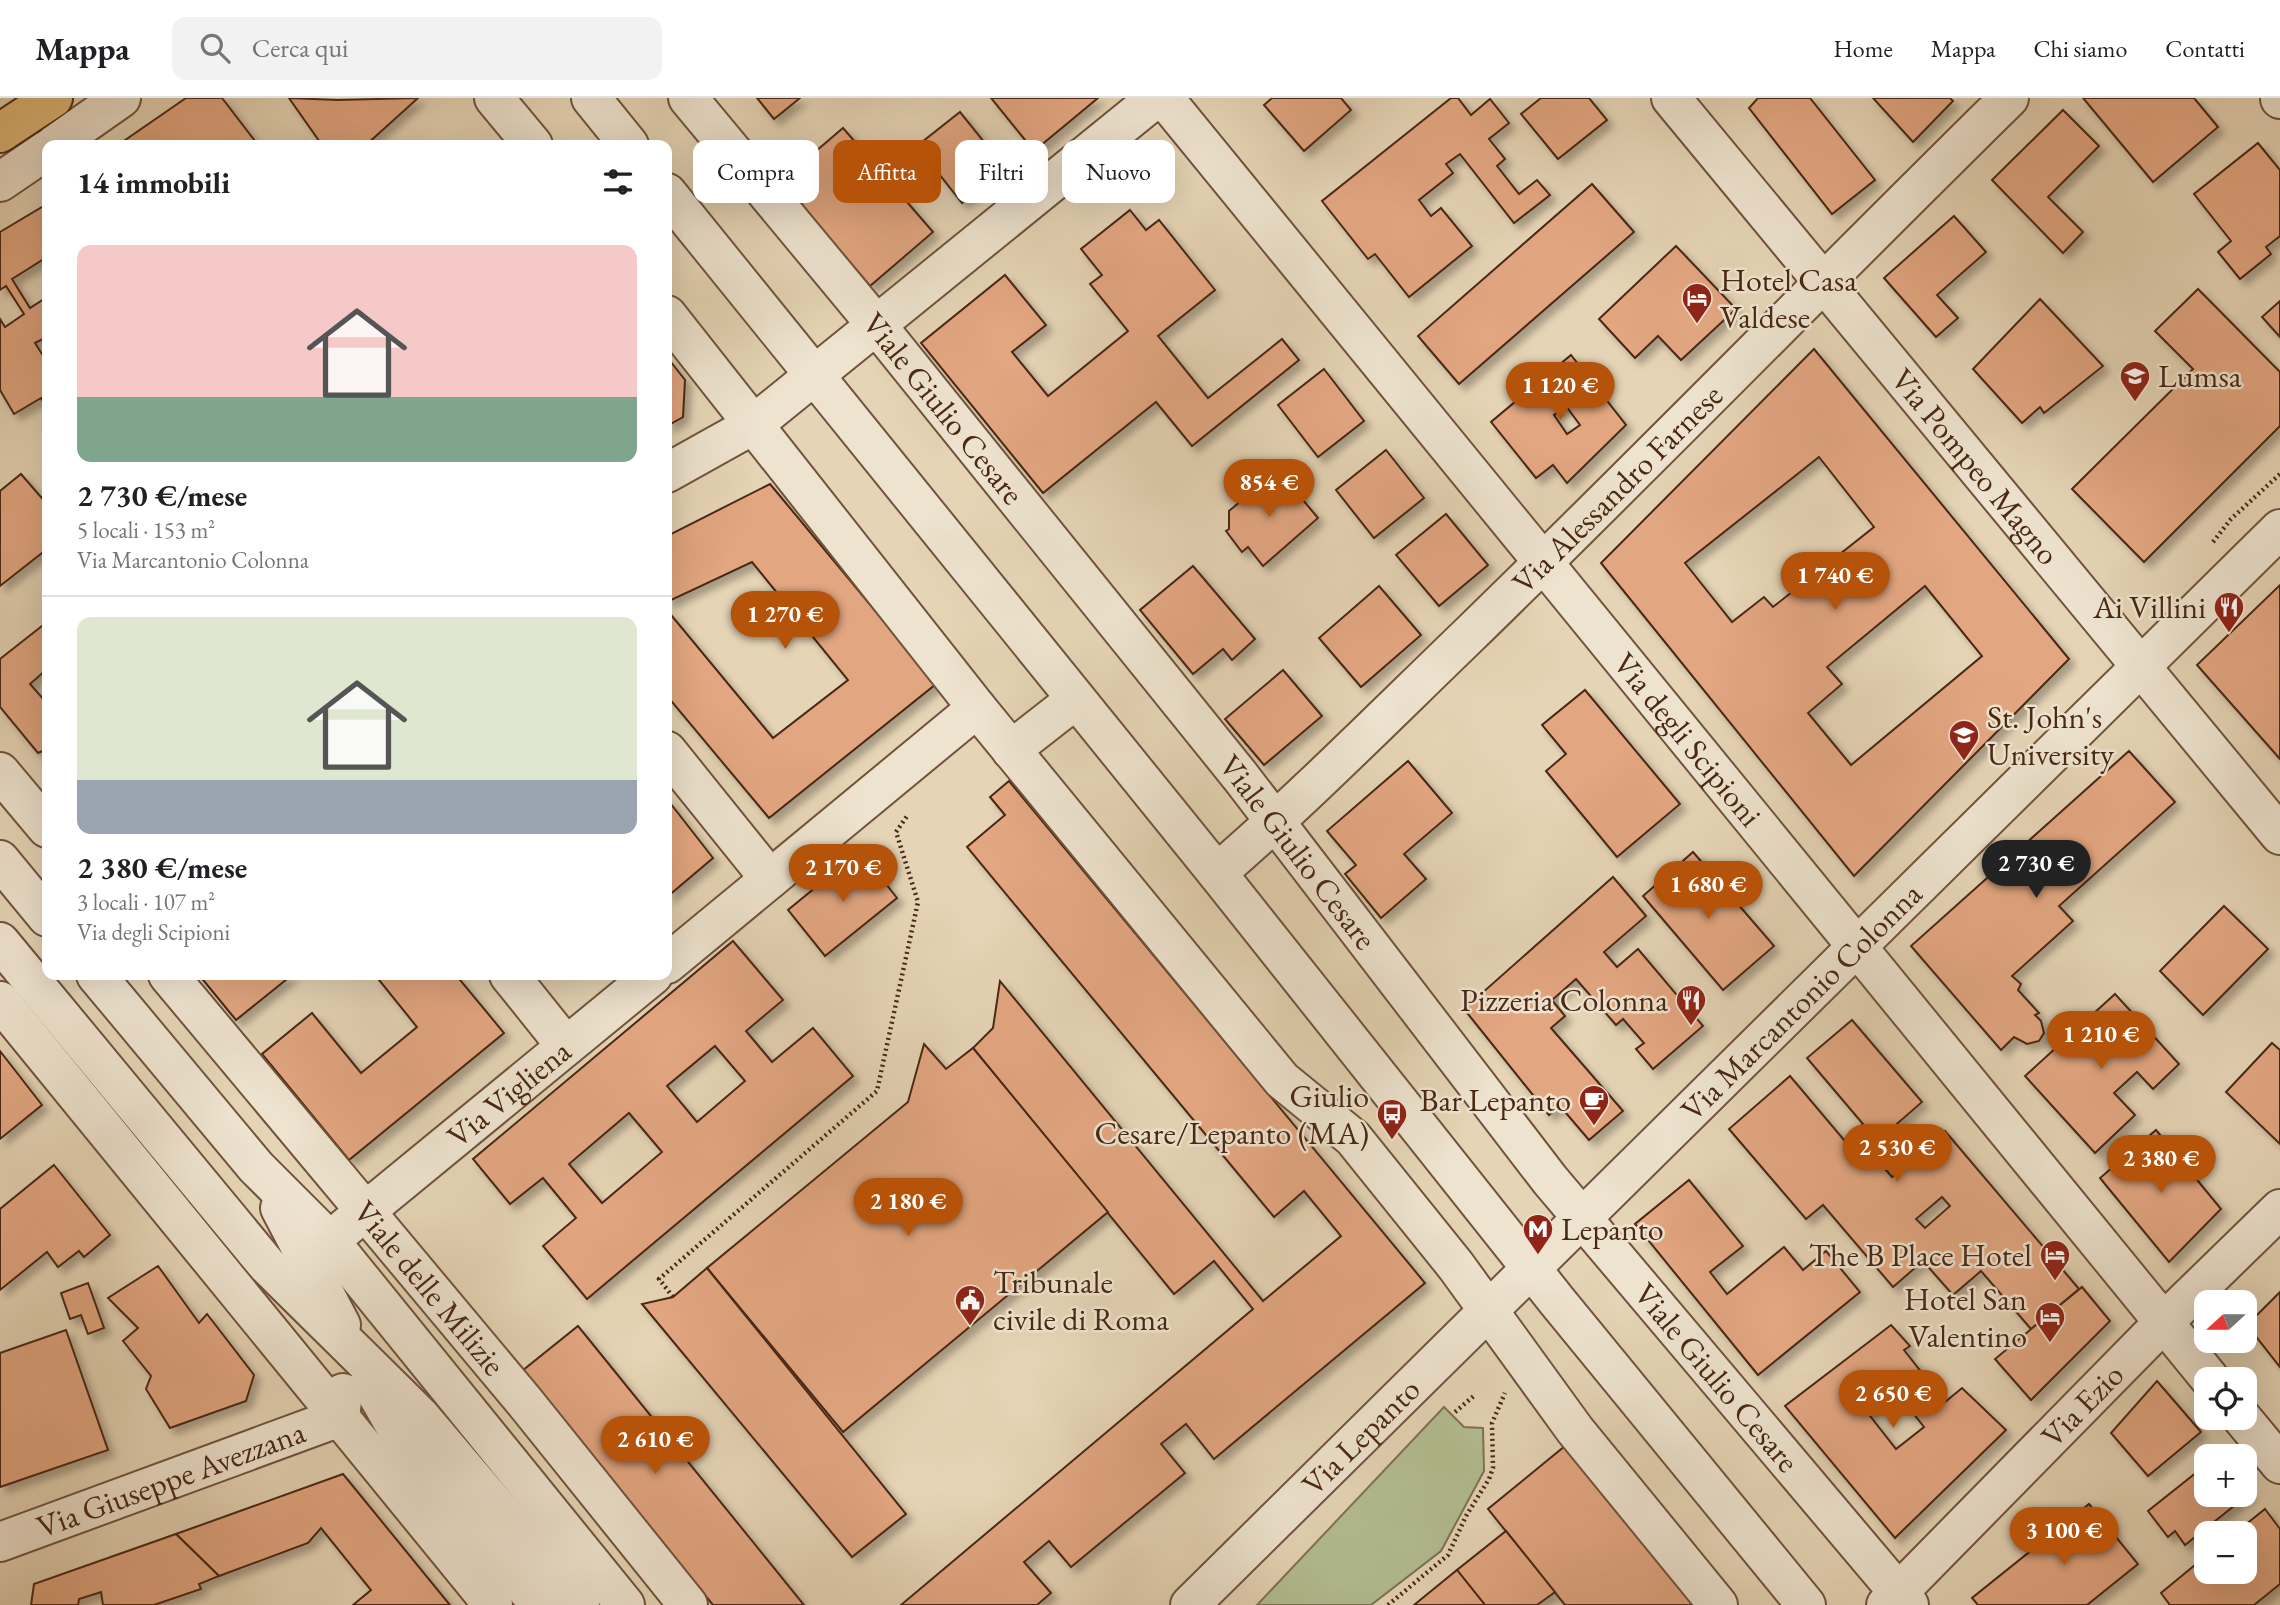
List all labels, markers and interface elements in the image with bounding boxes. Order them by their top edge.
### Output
search box [172,17,662,80]
text: Mappa [35,27,130,70]
icon: search [196,29,234,67]
text: Cerca qui [252,31,348,65]
text: Home [1833,33,1893,64]
text: Mappa [1931,33,1996,64]
text: Chi siamo [2034,33,2127,64]
text: Contatti [2165,33,2245,64]
chip: Compra [693,140,819,203]
chip: Affitta [833,140,941,203]
chip: Filtri [955,140,1048,203]
chip: Nuovo [1062,140,1175,203]
text: 14 immobili [77,163,230,202]
icon: filters [599,163,637,201]
place label: Hotel Casa Valdese [1720,259,1857,338]
hotel icon: Hotel Casa Valdese [1680,281,1714,325]
icon: home [294,290,420,416]
street label: Viale Giulio Cesare [853,303,1034,513]
place label: Lumsa [2158,355,2242,397]
street label: Via Pompeo Magno [1882,359,2069,574]
school or university icon: Lumsa [2118,359,2152,403]
pin: 1 120 € [1495,362,1625,422]
text: 1 120 € [1522,370,1598,400]
street label: Via Alessandro Farnese [1503,375,1732,603]
pin: 854 € [1220,460,1318,519]
text: 854 € [1240,467,1298,497]
text: 2 730 €/mese [77,476,247,515]
text: 5 locali · 153 m² [77,515,215,545]
text: Via Marcantonio Colonna [77,545,309,575]
pin: 1 740 € [1770,552,1900,612]
text: 1 740 € [1797,560,1873,590]
place label: Ai Villini [2092,586,2206,628]
restaurant icon: Ai Villini [2212,590,2246,634]
pin: 1 270 € [720,592,850,651]
text: 1 270 € [747,599,823,629]
street label: Via degli Scipioni [1604,643,1772,835]
icon: home [294,662,420,788]
place label: St. John's University [1987,696,2115,775]
school or university icon: St. John's University [1947,718,1981,762]
street label: Viale Giulio Cesare [1210,746,1387,958]
pin: 2 730 € [1971,840,2101,900]
pin: 2 170 € [778,844,908,904]
text: 2 380 €/mese [77,848,247,887]
text: 2 730 € [1998,848,2074,878]
text: 2 170 € [805,852,881,882]
pin: 1 680 € [1643,862,1773,921]
text: 1 680 € [1670,869,1746,899]
street label: Via Marcantonio Colonna [1672,873,1931,1130]
text: 3 locali · 107 m² [77,887,215,917]
text: Via degli Scipioni [77,917,230,947]
place label: Pizzeria Colonna [1460,979,1668,1021]
restaurant icon: Pizzeria Colonna [1674,983,1708,1027]
pin: 1 210 € [2036,1012,2166,1071]
text: 1 210 € [2063,1019,2139,1049]
street label: Via Vigliena [438,1030,580,1157]
place label: Giulio Cesare/Lepanto (MA) [1095,1075,1369,1154]
place label: Bar Lepanto [1420,1079,1571,1121]
cafe icon: Bar Lepanto [1577,1083,1611,1127]
bus stop icon: Giulio Cesare/Lepanto (MA) [1375,1097,1409,1141]
pin: 2 530 € [1832,1124,1962,1184]
text: 2 530 € [1859,1132,1935,1162]
pin: 2 380 € [2096,1136,2226,1195]
text: 2 380 € [2123,1143,2199,1173]
pin: 2 180 € [843,1178,973,1238]
text: 2 180 € [870,1186,946,1216]
street label: Viale delle Milizie [344,1192,515,1384]
place label: Lepanto [1561,1208,1664,1250]
metro station icon: Lepanto [1521,1212,1555,1256]
place label: The B Place Hotel [1809,1234,2032,1276]
hotel icon: The B Place Hotel [2038,1238,2072,1282]
place label: Tribunale civile di Roma [993,1261,1169,1340]
street label: Viale Giulio Cesare [1625,1274,1809,1481]
place label: Hotel San Valentino [1904,1278,2027,1357]
public building icon: Tribunale civile di Roma [953,1283,987,1327]
north arrow [2194,1290,2258,1353]
map controls [2194,1290,2257,1584]
hotel icon: Hotel San Valentino [2033,1300,2067,1344]
street label: Via Ezio [2032,1354,2133,1456]
button: locate [2194,1367,2257,1430]
street label: Via Lepanto [1292,1369,1429,1504]
pin: 2 650 € [1828,1370,1958,1430]
text: 2 650 € [1855,1378,1931,1408]
street label: Via Giuseppe Avezzana [31,1411,311,1548]
pin: 2 610 € [590,1416,720,1476]
text: 2 610 € [617,1424,693,1454]
button: + [2194,1444,2257,1507]
pin: 3 100 € [1999,1508,2129,1567]
text: 3 100 € [2026,1515,2102,1545]
button: − [2194,1521,2257,1584]

